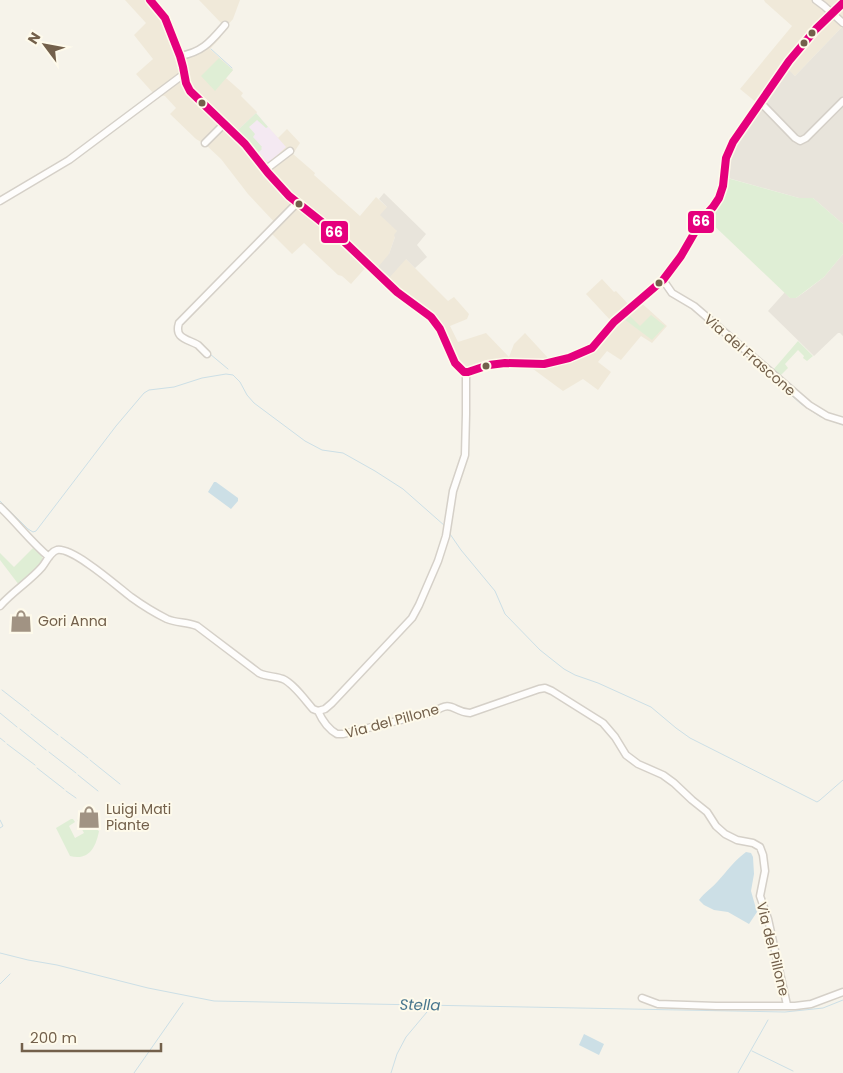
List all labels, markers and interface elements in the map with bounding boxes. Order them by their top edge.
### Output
north arrow [20,20,70,70]
text: N [23,28,45,48]
unlabelled marker [807,28,817,38]
unlabelled marker [799,38,809,48]
unlabelled marker [197,98,207,108]
unlabelled marker [294,199,304,209]
line badge: 66 [687,210,715,234]
text: 66 [692,211,710,231]
line badge: 66 [320,220,349,244]
text: 66 [325,222,343,242]
unlabelled marker [654,278,664,288]
street label: Via del Frascone [700,310,800,401]
unlabelled marker [481,361,491,371]
shop icon: Gori Anna [8,608,34,634]
place label: Gori Anna [38,611,107,631]
street label: Via del Pillone [343,699,441,743]
place label: Luigi Mati Piante [106,799,171,835]
shop icon: Luigi Mati Piante [76,804,102,830]
street label: Via del Pillone [752,900,794,999]
water label: Stella [399,994,441,1015]
scale bar [22,1020,161,1052]
text: 200 m [30,1027,77,1048]

